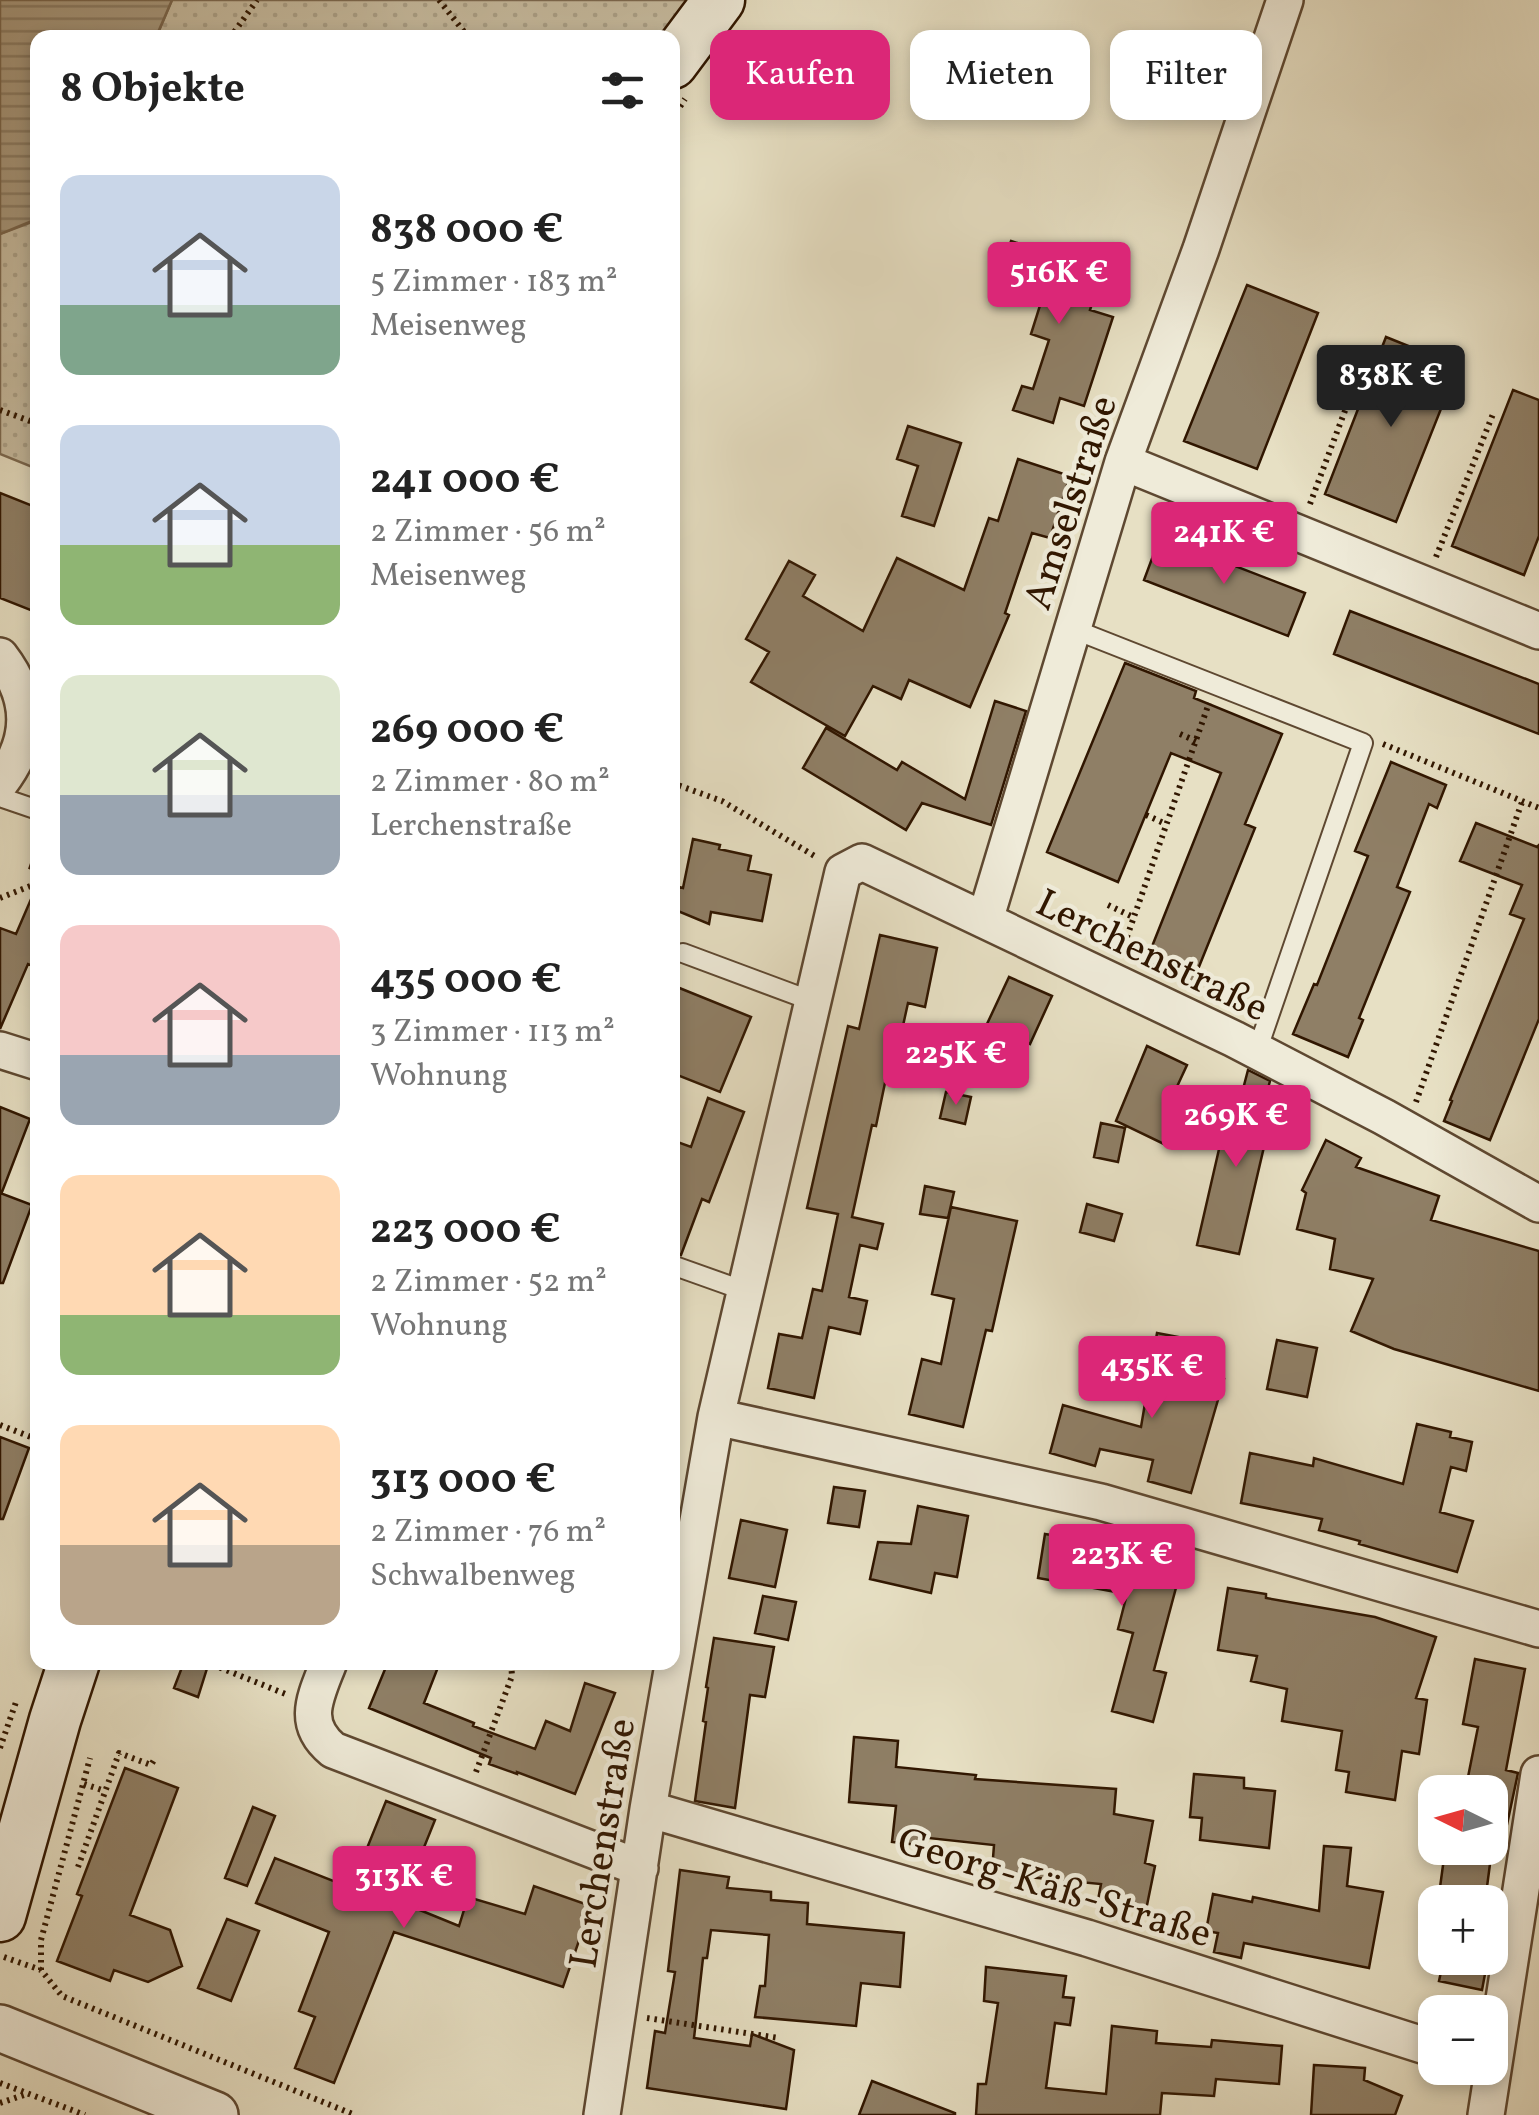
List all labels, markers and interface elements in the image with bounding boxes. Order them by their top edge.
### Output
chip: Kaufen [710,30,890,120]
chip: Mieten [910,30,1090,120]
chip: Filter [1110,30,1262,120]
text: 8 Objekte [60,61,245,120]
icon: filters [595,63,650,118]
text: 838 000 € [370,202,563,261]
icon: home [140,215,260,335]
pin: 516K € [978,242,1140,327]
text: 516K € [1010,252,1108,296]
text: 5 Zimmer · 183 m² [370,261,618,305]
text: Meisenweg [370,305,527,349]
pin: 838K € [1310,345,1472,430]
text: 838K € [1339,355,1443,399]
street label: Amselstraße [1012,389,1134,618]
text: 241 000 € [370,452,560,511]
icon: home [140,465,260,585]
pin: 241K € [1143,502,1305,587]
text: 2 Zimmer · 56 m² [370,511,606,555]
text: 241K € [1173,512,1275,556]
text: Meisenweg [370,555,527,599]
text: 269 000 € [370,702,564,761]
icon: home [140,715,260,835]
text: 2 Zimmer · 80 m² [370,761,610,805]
text: Lerchenstraße [370,805,572,849]
street label: Lerchenstraße [1026,877,1277,1038]
text: 435 000 € [370,952,562,1011]
icon: home [140,965,260,1085]
text: 3 Zimmer · 113 m² [370,1011,615,1055]
pin: 225K € [875,1023,1037,1108]
text: 225K € [905,1033,1007,1077]
text: Wohnung [370,1055,508,1099]
pin: 269K € [1155,1085,1317,1170]
text: 269K € [1183,1095,1289,1139]
text: 223 000 € [370,1202,561,1261]
icon: home [140,1215,260,1335]
text: 2 Zimmer · 52 m² [370,1261,607,1305]
text: Wohnung [370,1305,508,1349]
pin: 435K € [1071,1336,1233,1421]
text: 435K € [1100,1346,1204,1390]
text: 313 000 € [370,1452,556,1511]
icon: home [140,1465,260,1585]
text: 2 Zimmer · 76 m² [370,1511,606,1555]
pin: 223K € [1041,1524,1203,1609]
text: 223K € [1071,1534,1173,1578]
text: Schwalbenweg [370,1555,576,1599]
street label: Lerchenstraße [558,1715,652,1973]
north arrow [1418,1775,1508,1865]
map controls [1418,1775,1508,2085]
street label: Georg-Käß-Straße [890,1815,1218,1964]
pin: 313K € [323,1846,485,1931]
text: 313K € [355,1856,453,1900]
button: + [1418,1885,1508,1975]
button: − [1418,1995,1508,2085]

